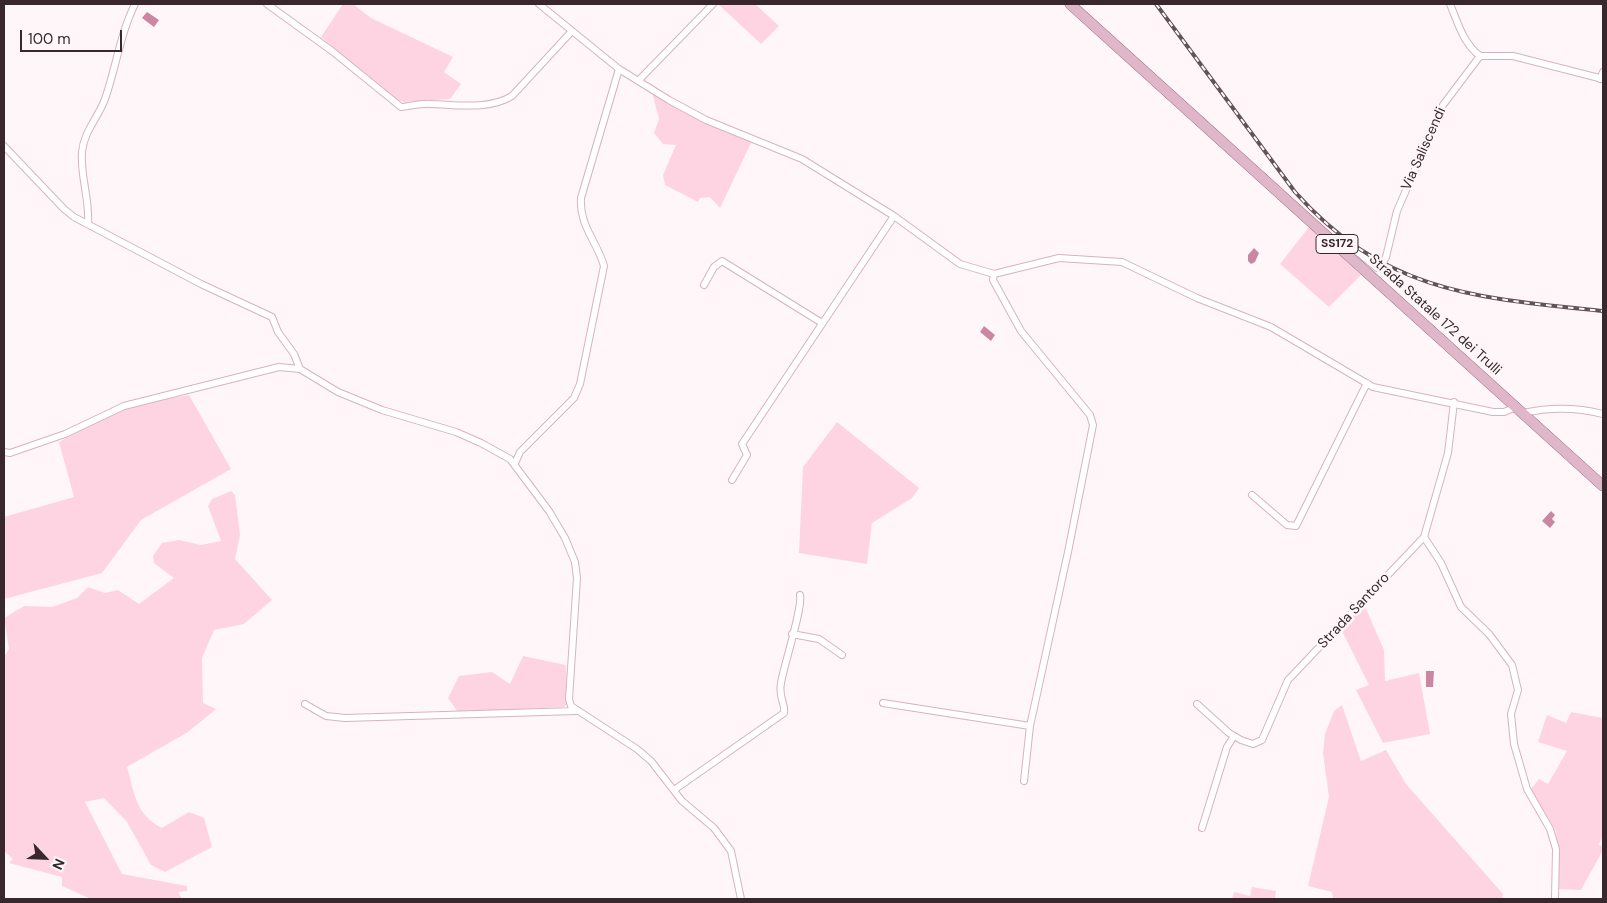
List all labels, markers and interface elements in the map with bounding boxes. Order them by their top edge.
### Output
scale bar [22,20,125,52]
text: 100 m [28,29,71,49]
street label: Via Saliscendi [1398,105,1450,193]
road number: SS172 [1316,234,1358,253]
street label: Strada Statale 172 dei Trulli [1365,251,1505,379]
street label: Strada Santoro [1315,570,1393,652]
north arrow [20,833,70,883]
text: N [48,856,69,873]

